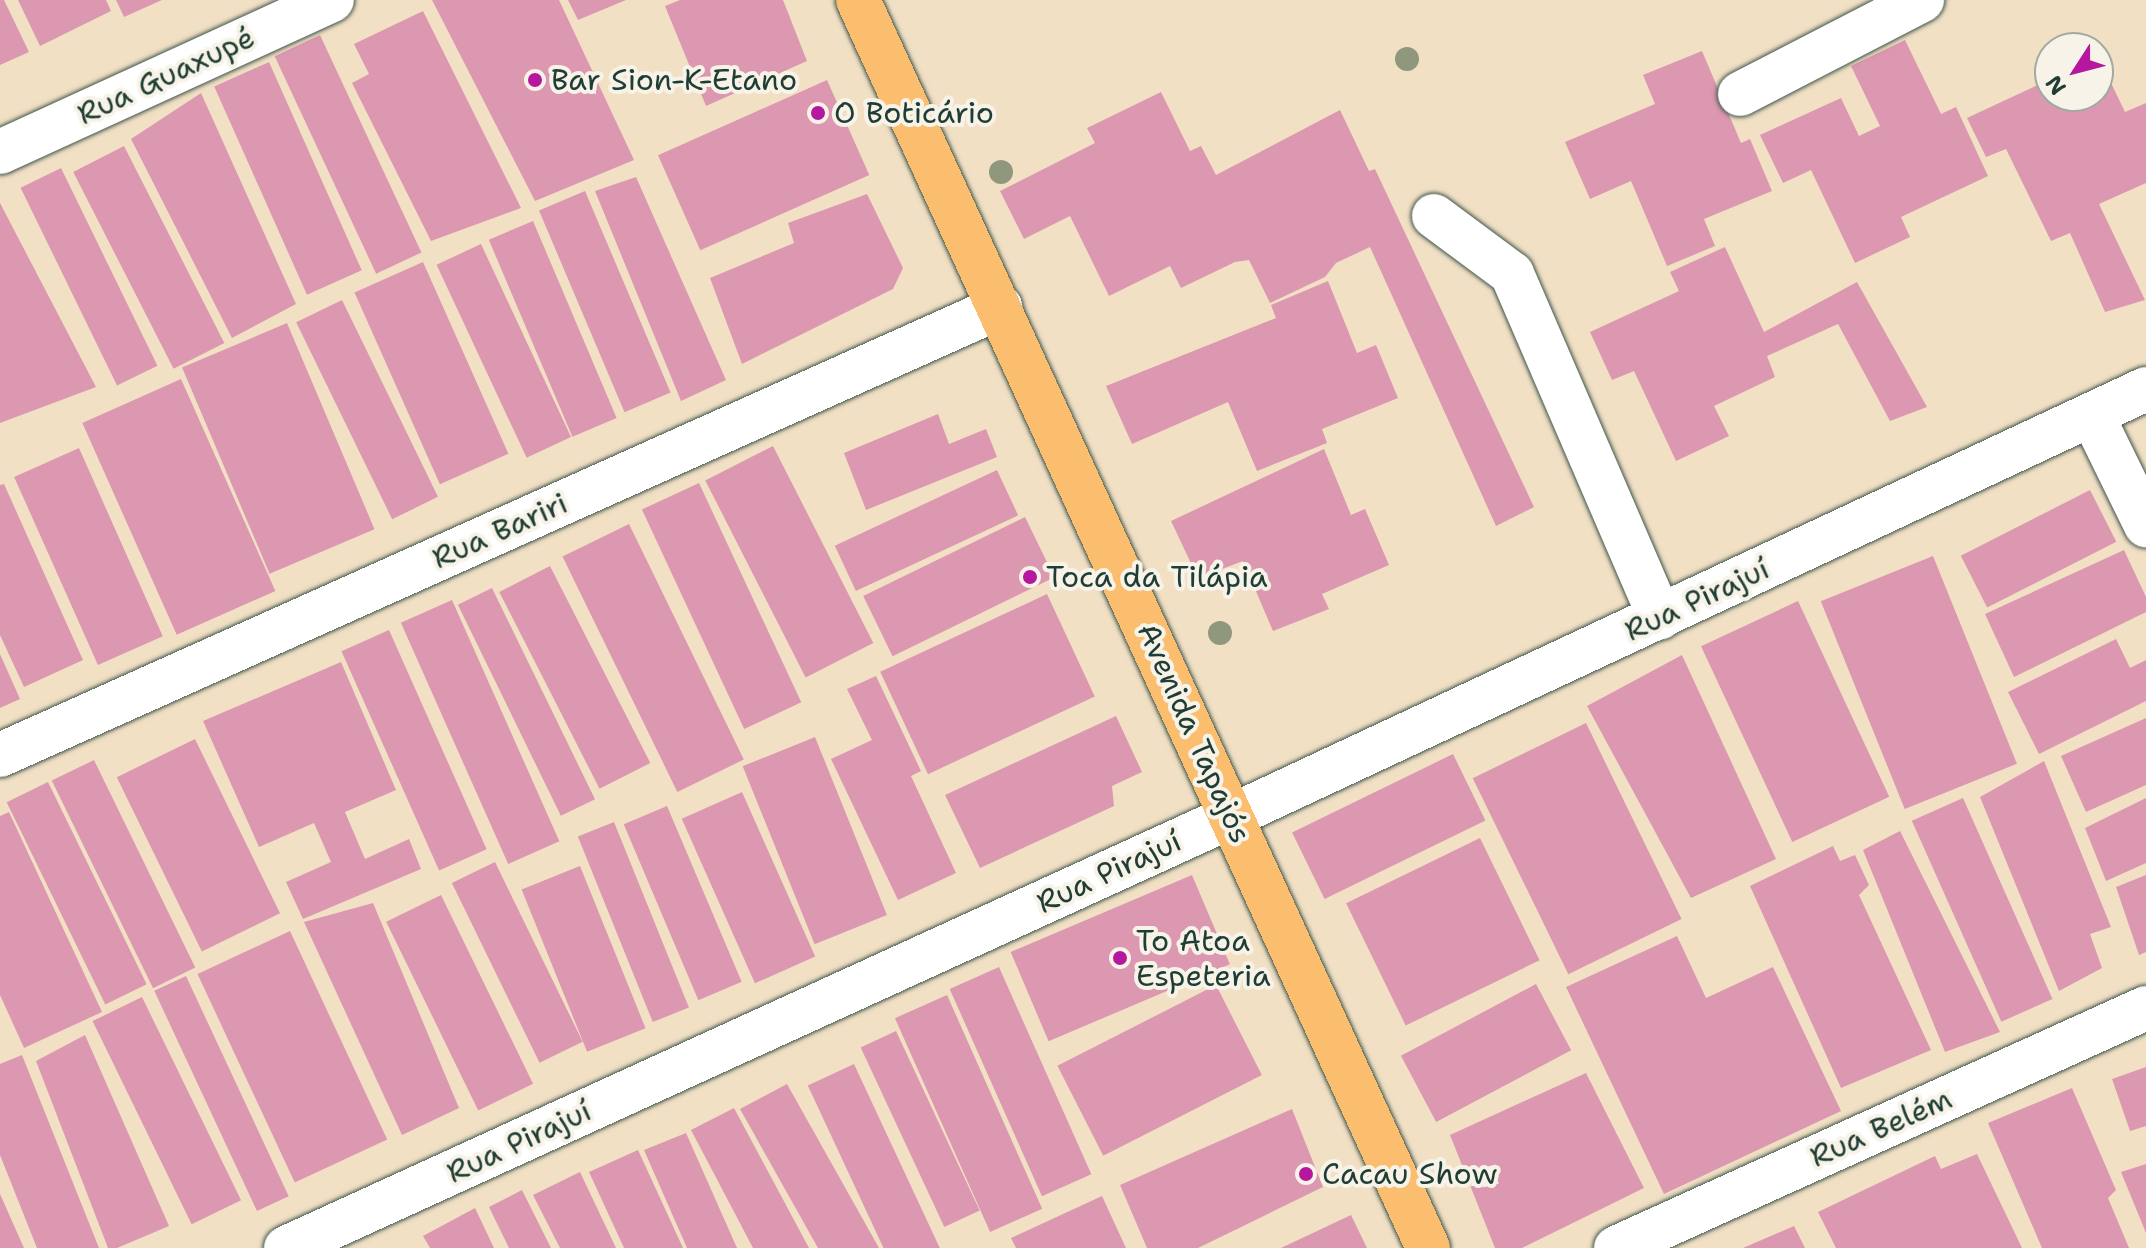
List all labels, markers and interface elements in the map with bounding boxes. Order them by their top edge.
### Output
street label: Rua Guaxupé [72,19,260,133]
north arrow [2034,32,2114,112]
place label: Bar Sion-K-Etano [551,62,797,98]
text: N [2039,70,2073,101]
marker: Bar Sion-K-Etano [526,71,544,89]
place label: O Boticário [834,95,994,131]
marker: O Boticário [809,104,827,122]
street label: Rua Bariri [427,485,573,577]
street label: Rua Pirajuí [1619,551,1775,649]
place label: Toca da Tilápia [1046,559,1268,595]
marker: Toca da Tilápia [1021,568,1039,586]
street label: Avenida Tapajós [1129,617,1259,849]
street label: Rua Pirajuí [1031,823,1187,921]
place label: To Atoa Espeteria [1136,923,1271,994]
marker: To Atoa Espeteria [1111,949,1129,967]
street label: Rua Belém [1805,1081,1957,1175]
street label: Rua Pirajuí [441,1093,597,1191]
place label: Cacau Show [1322,1156,1498,1192]
marker: Cacau Show [1297,1165,1315,1183]

